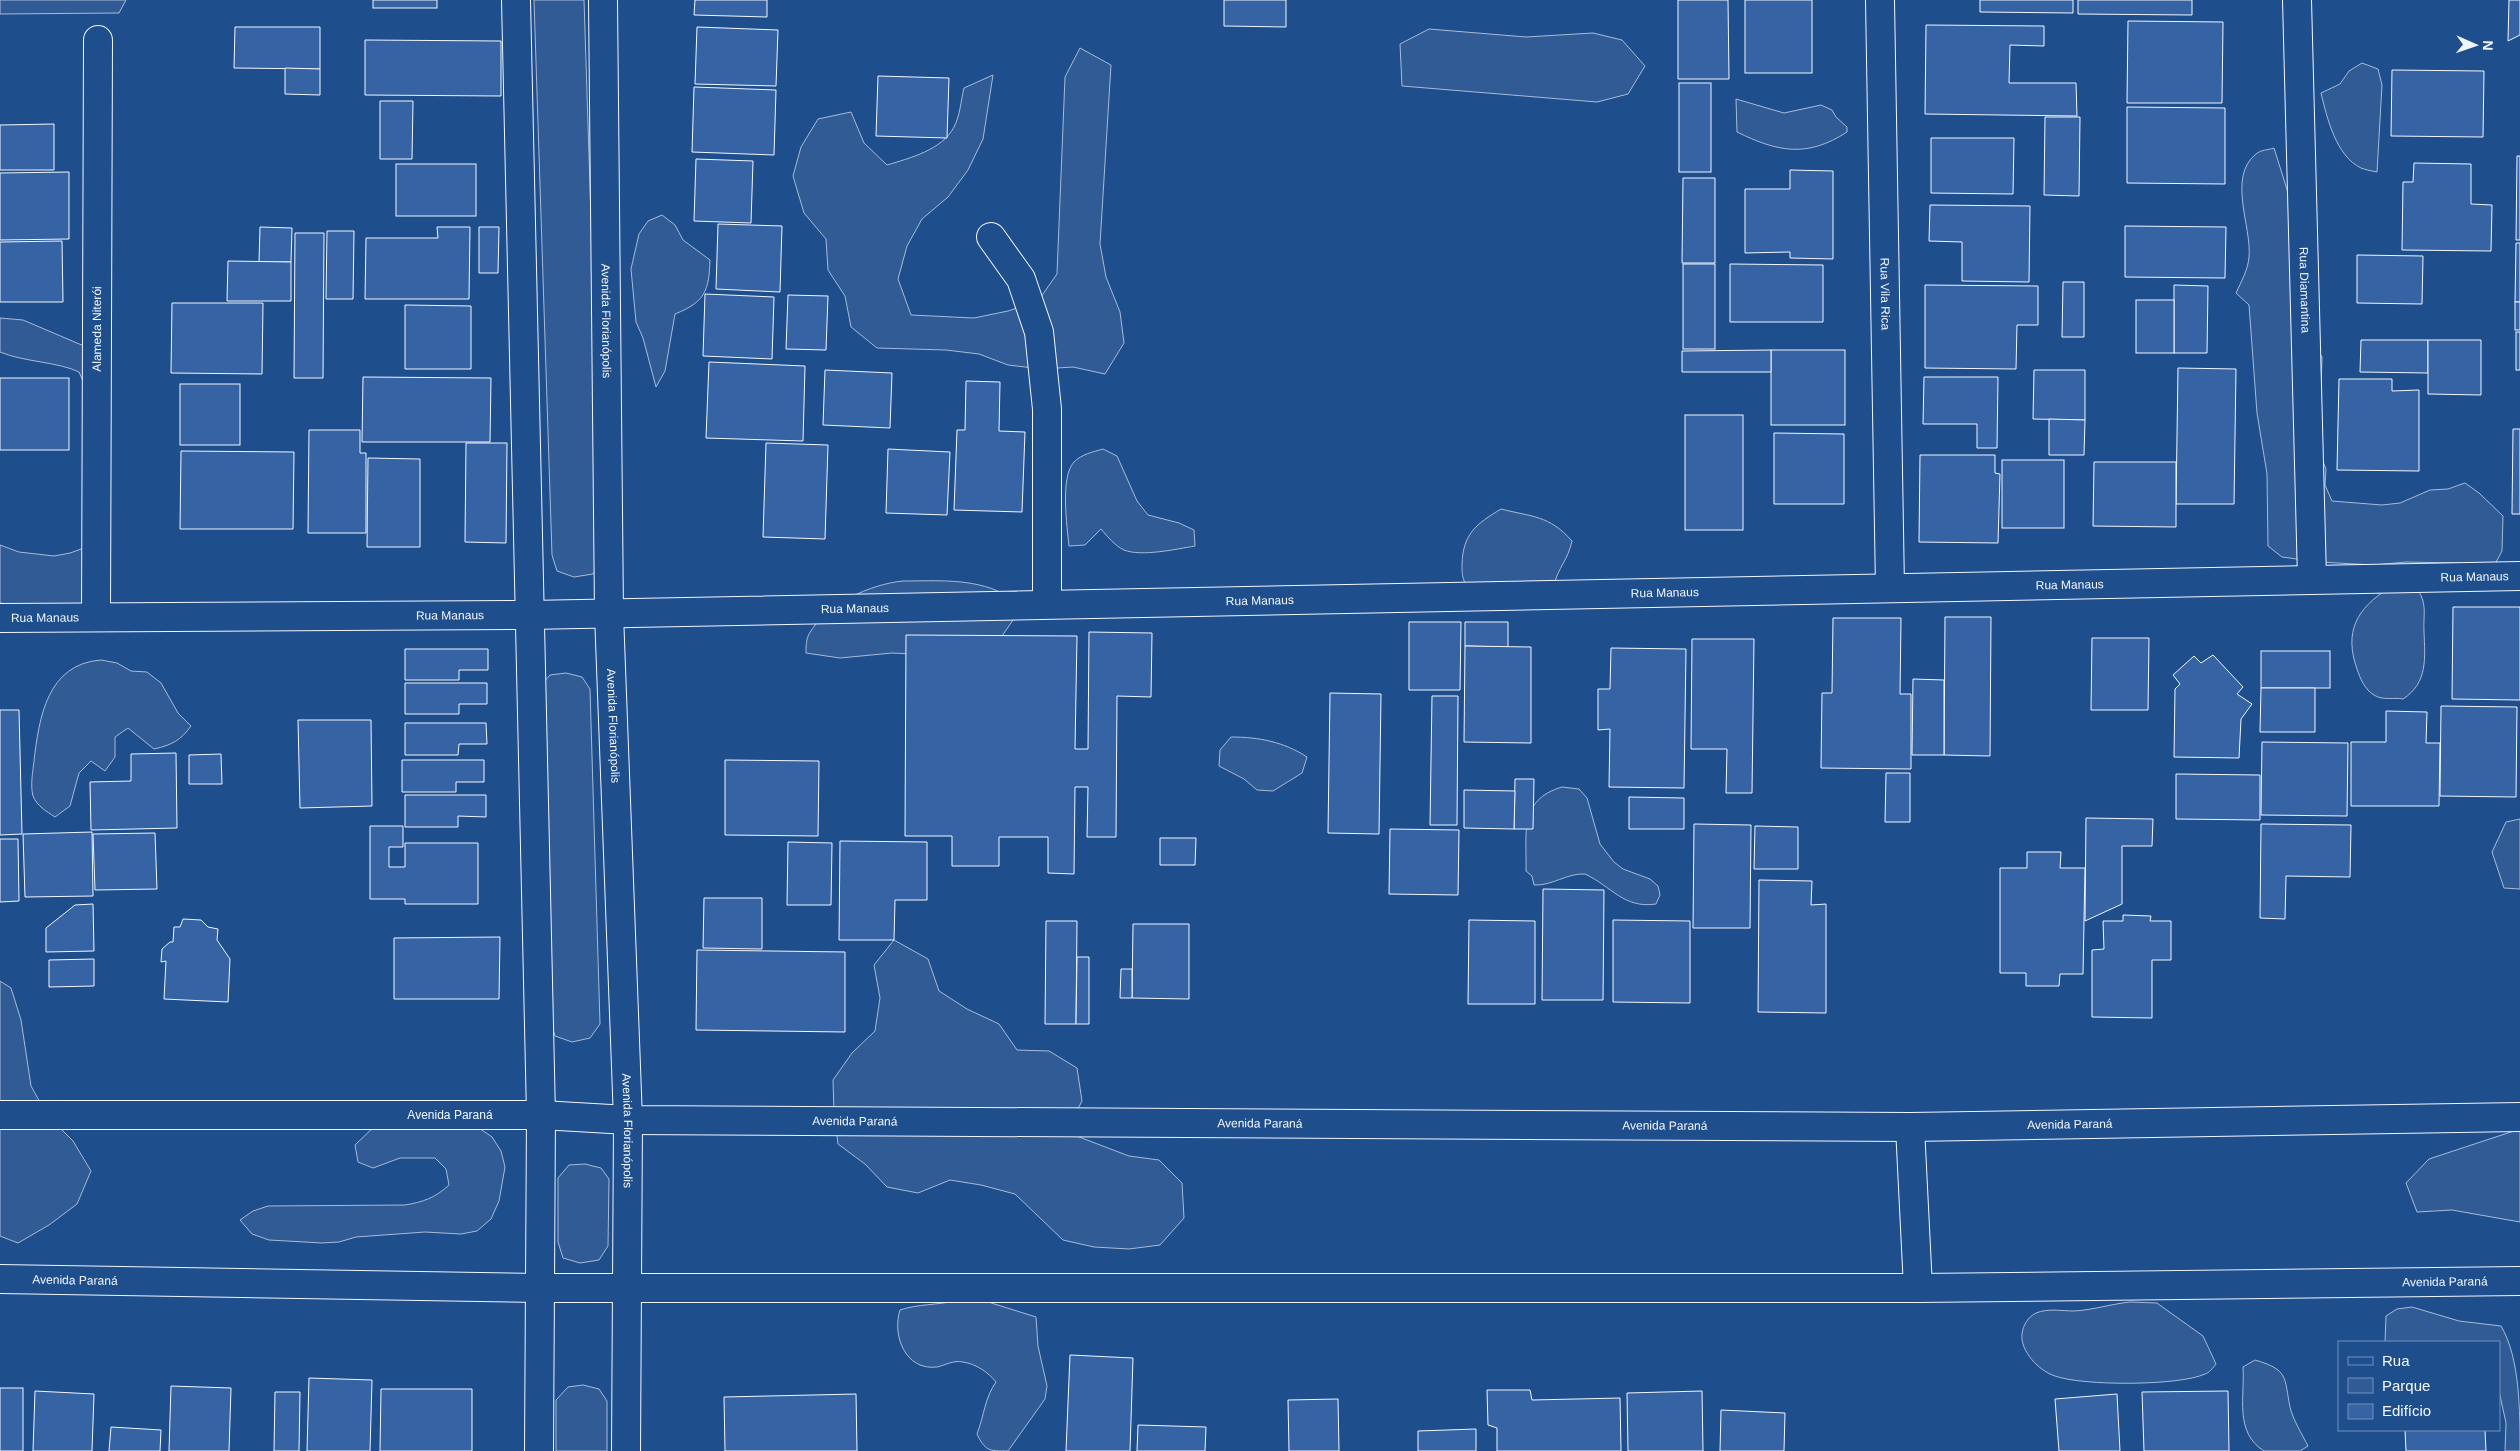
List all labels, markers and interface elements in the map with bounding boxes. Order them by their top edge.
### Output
north arrow [2450,20,2500,70]
text: N [2480,40,2496,51]
street label: Rua Diamantina [2296,247,2313,333]
street label: Rua Vila Rica [1877,258,1893,331]
street label: Avenida Florianópolis [599,264,614,378]
street label: Alameda Niterói [90,286,104,372]
street label: Rua Manaus [2440,569,2509,585]
street label: Rua Manaus [2035,577,2104,592]
street label: Rua Manaus [1631,585,1699,600]
street label: Rua Manaus [1226,593,1294,608]
street label: Rua Manaus [821,601,889,616]
street label: Rua Manaus [416,608,484,623]
street label: Rua Manaus [11,611,79,625]
street label: Avenida Florianópolis [604,668,622,783]
street label: Avenida Florianópolis [619,1073,635,1188]
street label: Avenida Paraná [407,1108,493,1122]
street label: Avenida Paraná [812,1114,898,1128]
street label: Avenida Paraná [1217,1116,1303,1131]
street label: Avenida Paraná [2027,1117,2113,1132]
street label: Avenida Paraná [1622,1118,1708,1133]
street label: Avenida Paraná [32,1273,118,1288]
street label: Avenida Paraná [2402,1274,2488,1289]
legend [2338,1341,2500,1431]
text: Rua [2382,1352,2410,1369]
text: Parque [2382,1377,2430,1394]
text: Edifício [2382,1402,2431,1419]

